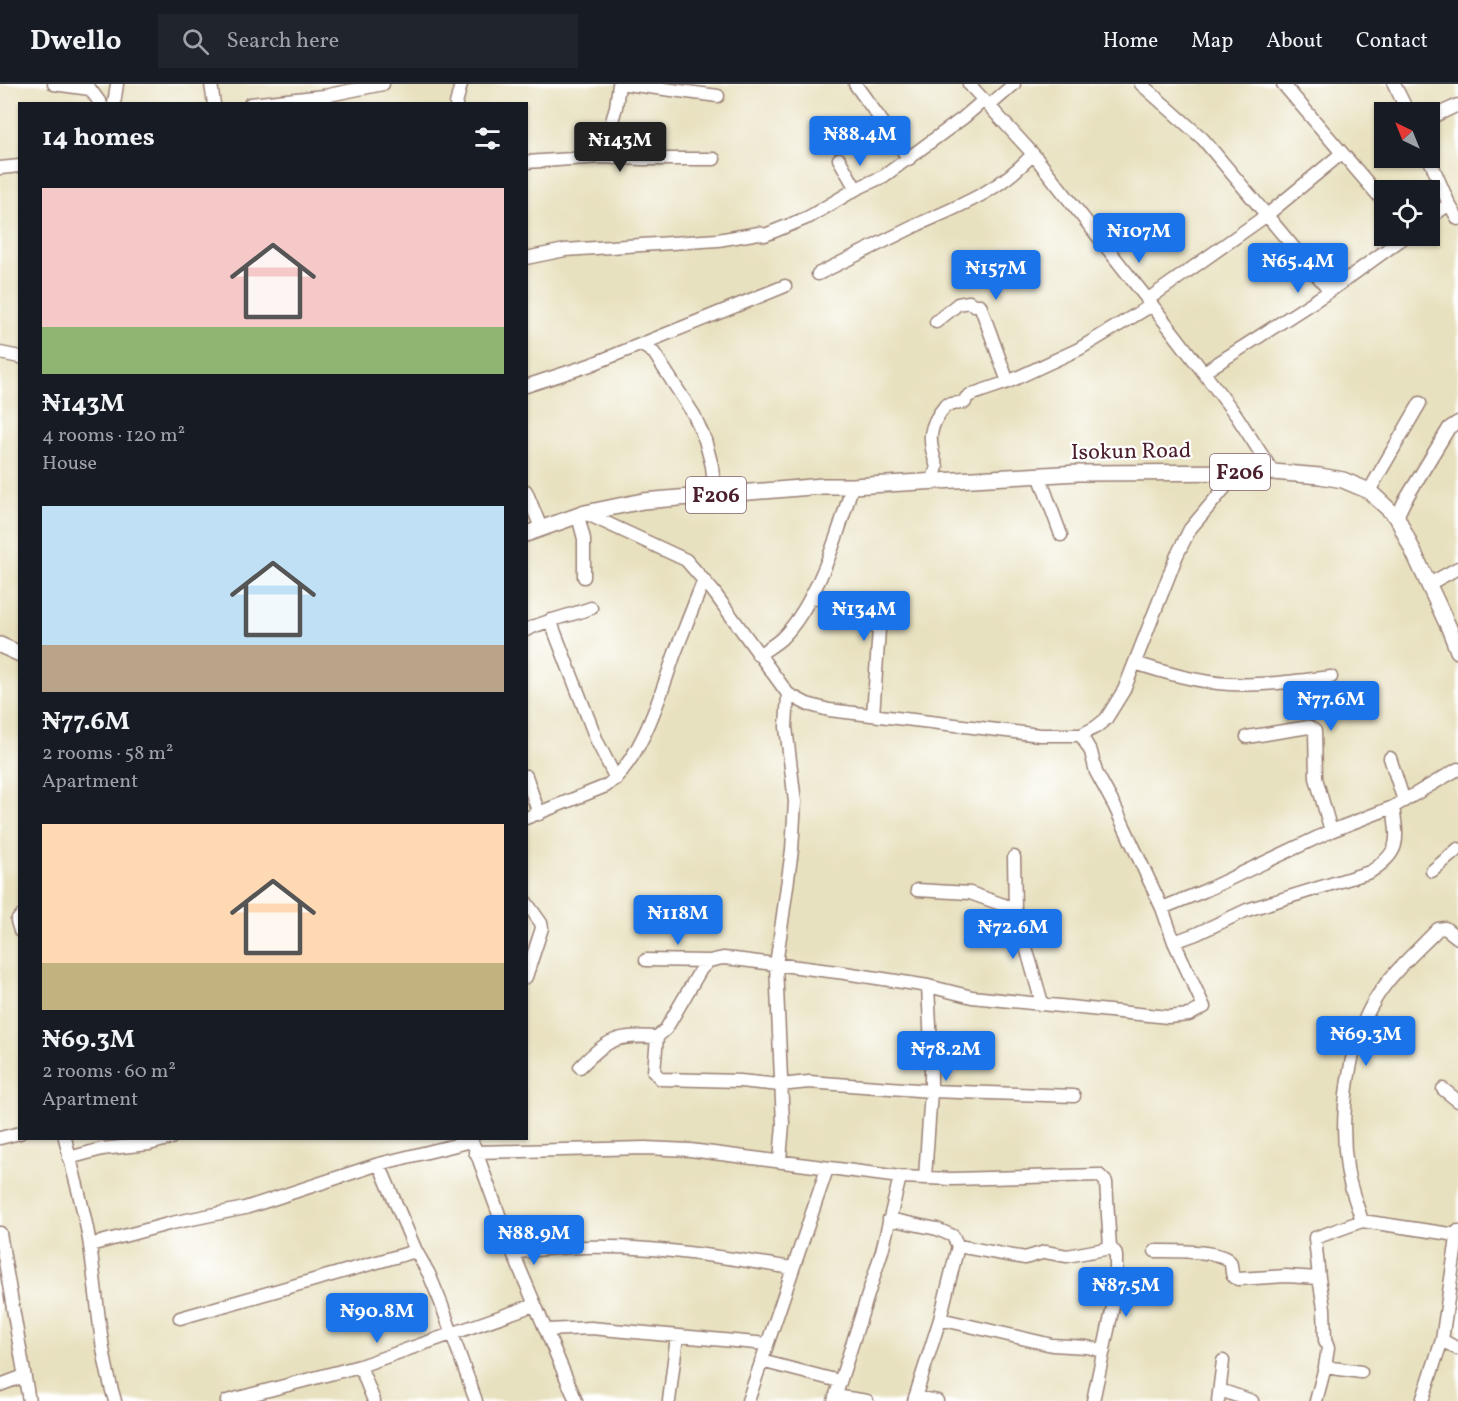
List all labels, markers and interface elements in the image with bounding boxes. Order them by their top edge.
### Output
search box [158,14,578,68]
text: Dwello [30,22,122,61]
icon: search [179,25,212,58]
text: Search here [227,26,339,57]
text: Home [1103,27,1158,56]
text: Map [1191,27,1233,56]
text: About [1266,27,1323,56]
text: Contact [1356,27,1428,56]
north arrow [1374,102,1440,168]
map controls [1374,102,1440,246]
pin: ₦88.4M [811,116,909,167]
text: 14 homes [42,120,155,156]
text: ₦88.4M [823,121,897,149]
icon: filters [471,122,504,155]
pin: ₦143M [578,122,662,173]
text: ₦143M [588,127,652,155]
button: locate [1374,180,1440,246]
pin: ₦107M [1097,213,1181,264]
text: ₦107M [1107,218,1171,246]
icon: home [219,227,327,335]
pin: ₦65.4M [1249,243,1347,294]
text: ₦65.4M [1262,248,1334,276]
pin: ₦157M [954,250,1038,301]
text: ₦157M [965,255,1027,283]
text: ₦143M [42,386,125,422]
text: 4 rooms · 120 m² [42,422,185,450]
street label: Isokun Road [1071,436,1191,469]
text: House [42,450,97,478]
road number: F206 [1210,454,1270,490]
road number: F206 [686,477,746,513]
icon: home [219,545,327,653]
pin: ₦134M [822,591,906,642]
text: ₦134M [832,596,896,624]
pin: ₦77.6M [1282,681,1380,732]
text: ₦77.6M [1297,686,1365,714]
text: ₦77.6M [42,704,130,740]
text: 2 rooms · 58 m² [42,740,173,768]
text: Apartment [42,768,138,796]
icon: home [219,863,327,971]
pin: ₦118M [636,895,720,946]
text: ₦118M [648,900,708,928]
pin: ₦72.6M [964,909,1062,960]
text: ₦72.6M [978,914,1048,942]
pin: ₦69.3M [1317,1016,1415,1067]
text: ₦69.3M [1330,1021,1402,1049]
text: ₦69.3M [42,1022,135,1058]
pin: ₦78.2M [897,1031,995,1082]
text: ₦78.2M [911,1036,981,1064]
text: 2 rooms · 60 m² [42,1058,176,1086]
text: Apartment [42,1086,138,1114]
pin: ₦88.9M [485,1215,583,1266]
text: ₦88.9M [498,1220,570,1248]
pin: ₦87.5M [1077,1267,1175,1318]
text: ₦87.5M [1092,1272,1160,1300]
pin: ₦90.8M [328,1293,426,1344]
text: ₦90.8M [340,1298,414,1326]

